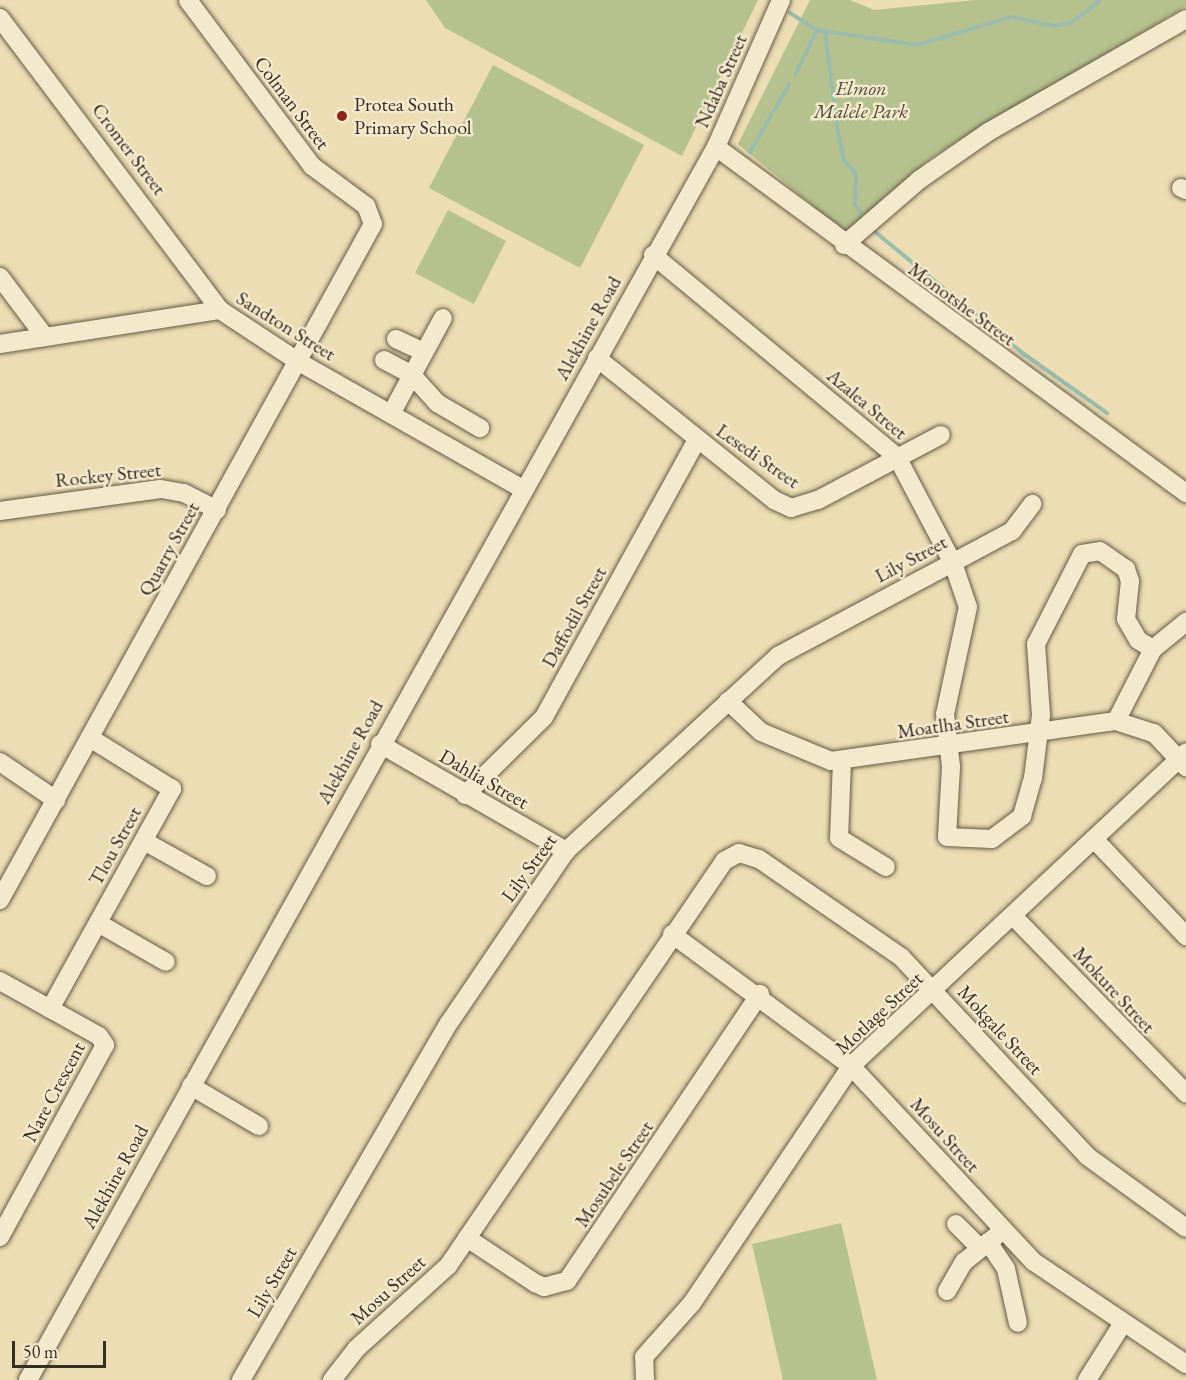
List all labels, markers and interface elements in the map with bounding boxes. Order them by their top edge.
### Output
street label: Ndaba Street [690,31,752,131]
street label: Colman Street [249,52,335,154]
park label: Elmon Malele Park [814,76,908,123]
place label: Protea South Primary School [354,92,472,139]
street label: Cromer Street [87,98,171,200]
marker: Protea South Primary School [335,109,349,123]
street label: Monotshe Street [904,257,1020,351]
street label: Alekhine Road [550,272,626,384]
street label: Sandton Street [232,286,340,366]
street label: Azalea Street [822,363,912,445]
street label: Lesedi Street [712,418,804,494]
street label: Rockey Street [54,458,162,492]
street label: Quarry Street [133,498,205,600]
street label: Lily Street [871,530,951,588]
street label: Daffodil Street [536,562,612,672]
street label: Alekhine Road [312,696,388,808]
street label: Moatlha Street [896,704,1010,744]
street label: Dahlia Street [435,744,533,814]
street label: Tlou Street [84,802,146,890]
street label: Lily Street [496,829,562,907]
street label: Mokure Street [1068,942,1160,1038]
street label: Motlage Street [830,966,928,1060]
street label: Mokgale Street [952,980,1048,1080]
street label: Nare Crescent [18,1038,90,1146]
street label: Mosu Street [905,1093,985,1177]
street label: Mosubele Street [570,1116,658,1232]
street label: Alekhine Road [77,1121,153,1233]
street label: Lily Street [242,1242,302,1322]
street label: Mosu Street [346,1250,430,1330]
scale bar [15,1329,110,1367]
text: 50 m [23,1340,58,1363]

